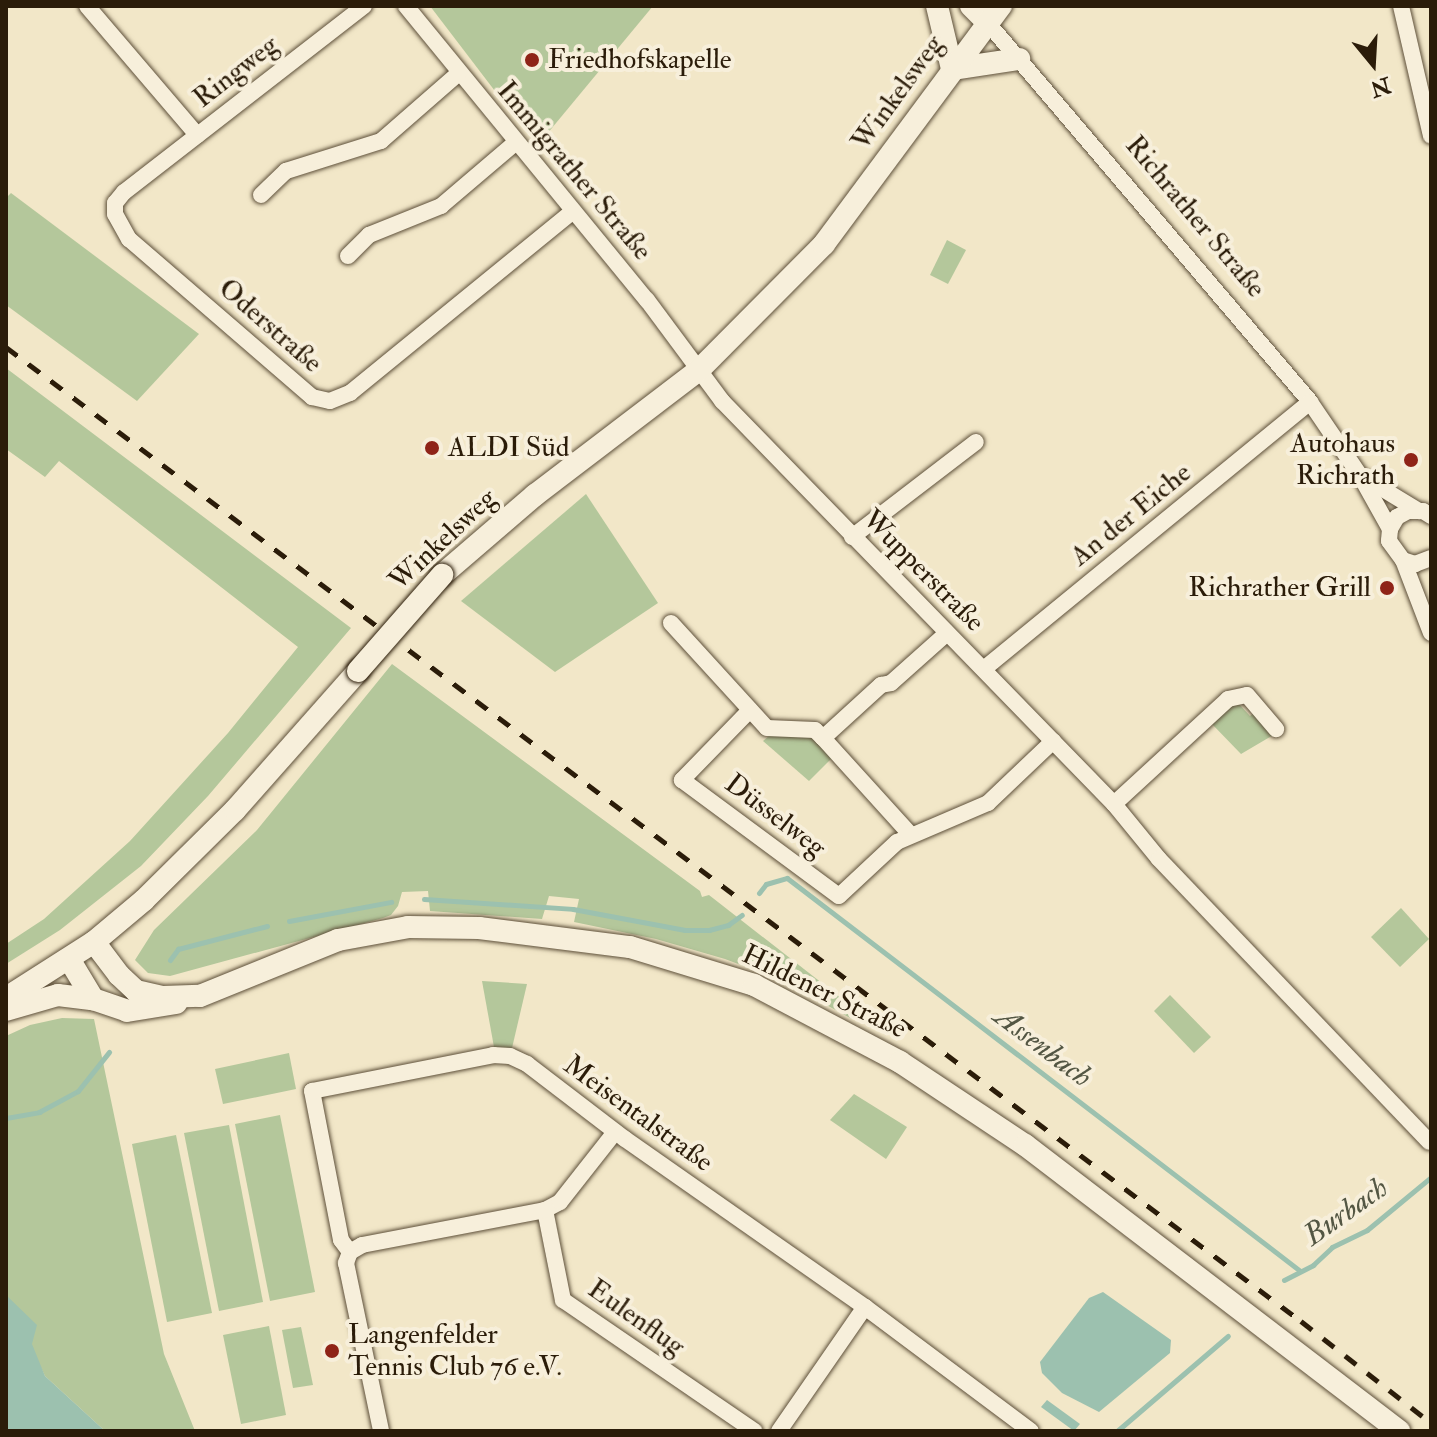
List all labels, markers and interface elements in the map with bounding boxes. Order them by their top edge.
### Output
north arrow [1333,24,1413,104]
street label: Ringweg [187,29,285,115]
street label: Winkelsweg [845,29,951,157]
place label: Friedhofskapelle [548,43,731,77]
marker: Friedhofskapelle [523,51,541,69]
text: N [1367,70,1394,103]
street label: Immigrather Straße [489,75,659,267]
street label: Richrather Straße [1118,129,1272,305]
street label: Oderstraße [211,272,329,380]
place label: Autohaus Richrath [1290,427,1395,493]
place label: ALDI Süd [448,431,570,465]
marker: ALDI Süd [423,439,441,457]
marker: Autohaus Richrath [1402,451,1420,469]
street label: An der Eiche [1064,456,1198,574]
street label: Winkelsweg [382,482,504,598]
street label: Wupperstraße [855,503,991,639]
place label: Richrather Grill [1188,571,1371,605]
marker: Richrather Grill [1378,579,1396,597]
street label: Düsselweg [718,767,832,865]
street label: Hildener Straße [736,938,912,1046]
water label: Assenbach [987,999,1099,1095]
street label: Meisentalstraße [557,1049,719,1179]
water label: Burbach [1297,1170,1395,1254]
street label: Eulenflug [581,1272,691,1364]
place label: Langenfelder Tennis Club 76 e.V. [348,1318,562,1384]
marker: Langenfelder Tennis Club 76 e.V. [323,1342,341,1360]

